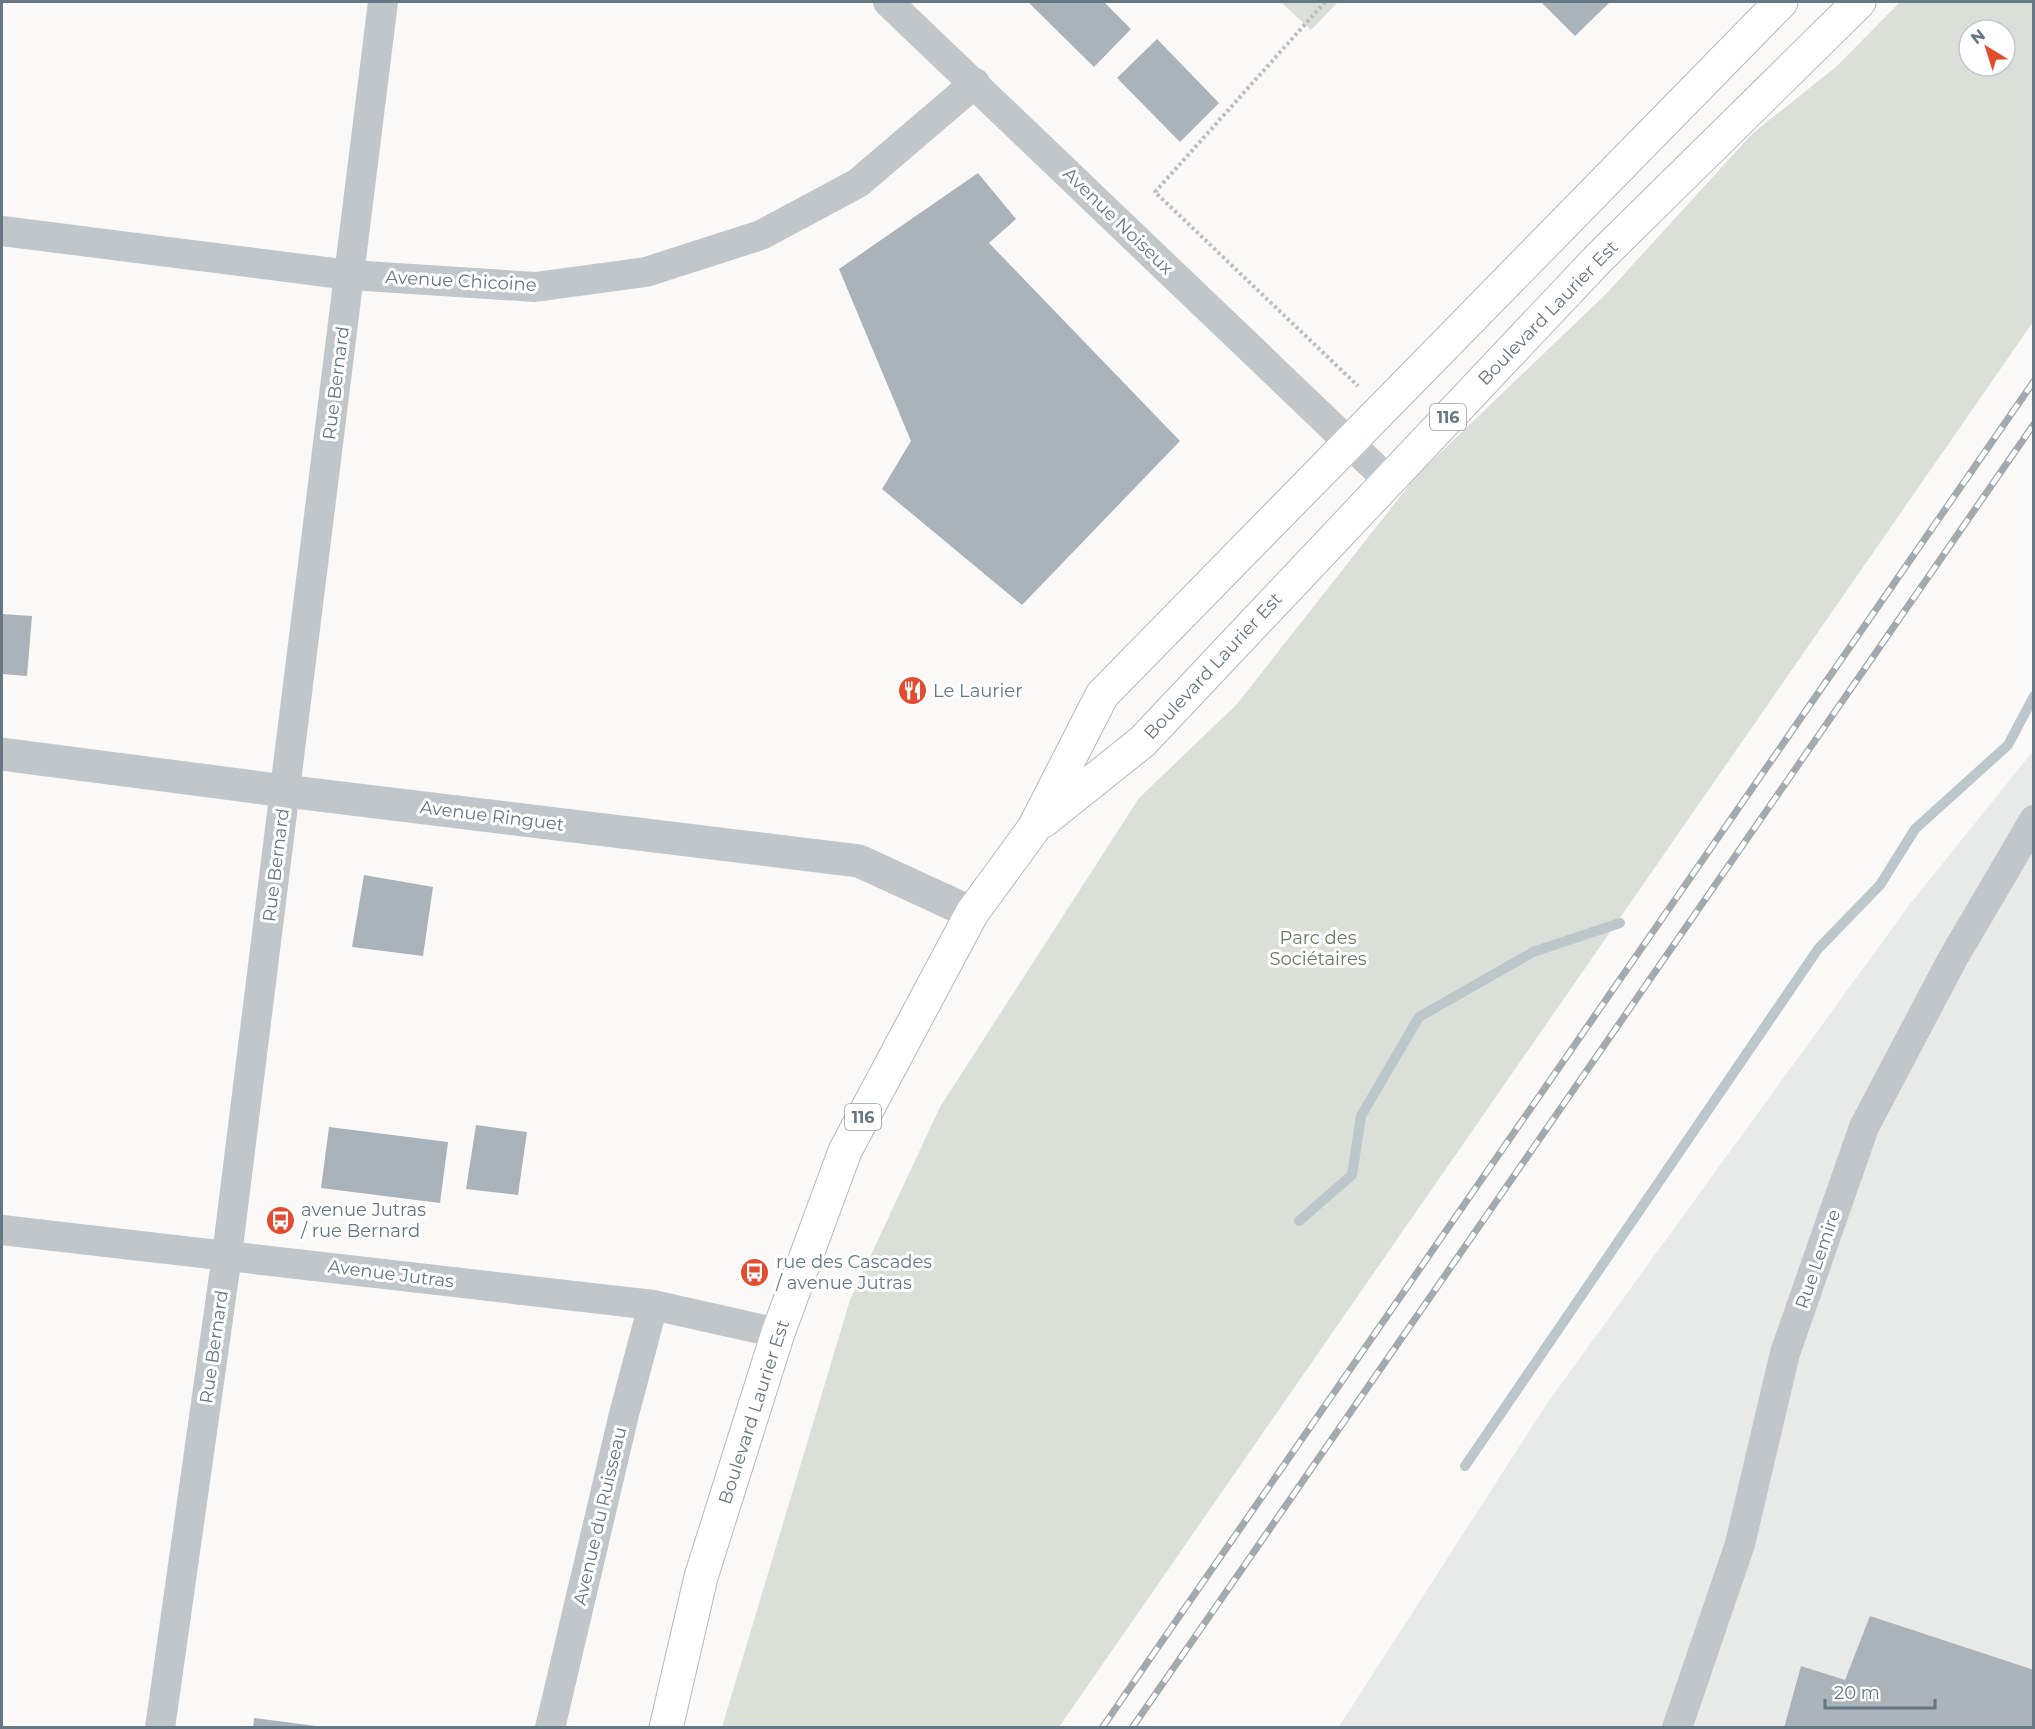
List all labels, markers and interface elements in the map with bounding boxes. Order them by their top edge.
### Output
north arrow [1957,18,2017,78]
text: N [1967,25,1989,48]
street label: Avenue Noiseux [1058,163,1178,279]
street label: Boulevard Laurier Est [1473,236,1623,390]
street label: Avenue Chicoine [385,266,537,296]
street label: Rue Bernard [318,325,354,441]
road number: 116 [1430,404,1466,430]
street label: Boulevard Laurier Est [1139,588,1287,744]
restaurant icon: Le Laurier [896,675,928,707]
place label: Le Laurier [933,680,1022,702]
street label: Avenue Ringuet [419,796,565,836]
street label: Rue Bernard [258,807,294,923]
park label: Parc des Sociétaires [1269,927,1367,970]
road number: 116 [845,1104,881,1130]
place label: avenue Jutras / rue Bernard [300,1199,426,1242]
bus stop icon: avenue Jutras / rue Bernard [264,1204,296,1236]
street label: Rue Lemire [1791,1206,1845,1312]
place label: rue des Cascades / avenue Jutras [775,1251,932,1294]
street label: Avenue Jutras [327,1255,456,1293]
bus stop icon: rue des Cascades / avenue Jutras [739,1256,771,1288]
street label: Rue Bernard [195,1289,233,1405]
street label: Boulevard Laurier Est [714,1317,794,1507]
street label: Avenue du Ruisseau [569,1425,631,1607]
scale bar [1825,1672,1934,1710]
text: 20 m [1834,1682,1880,1704]

